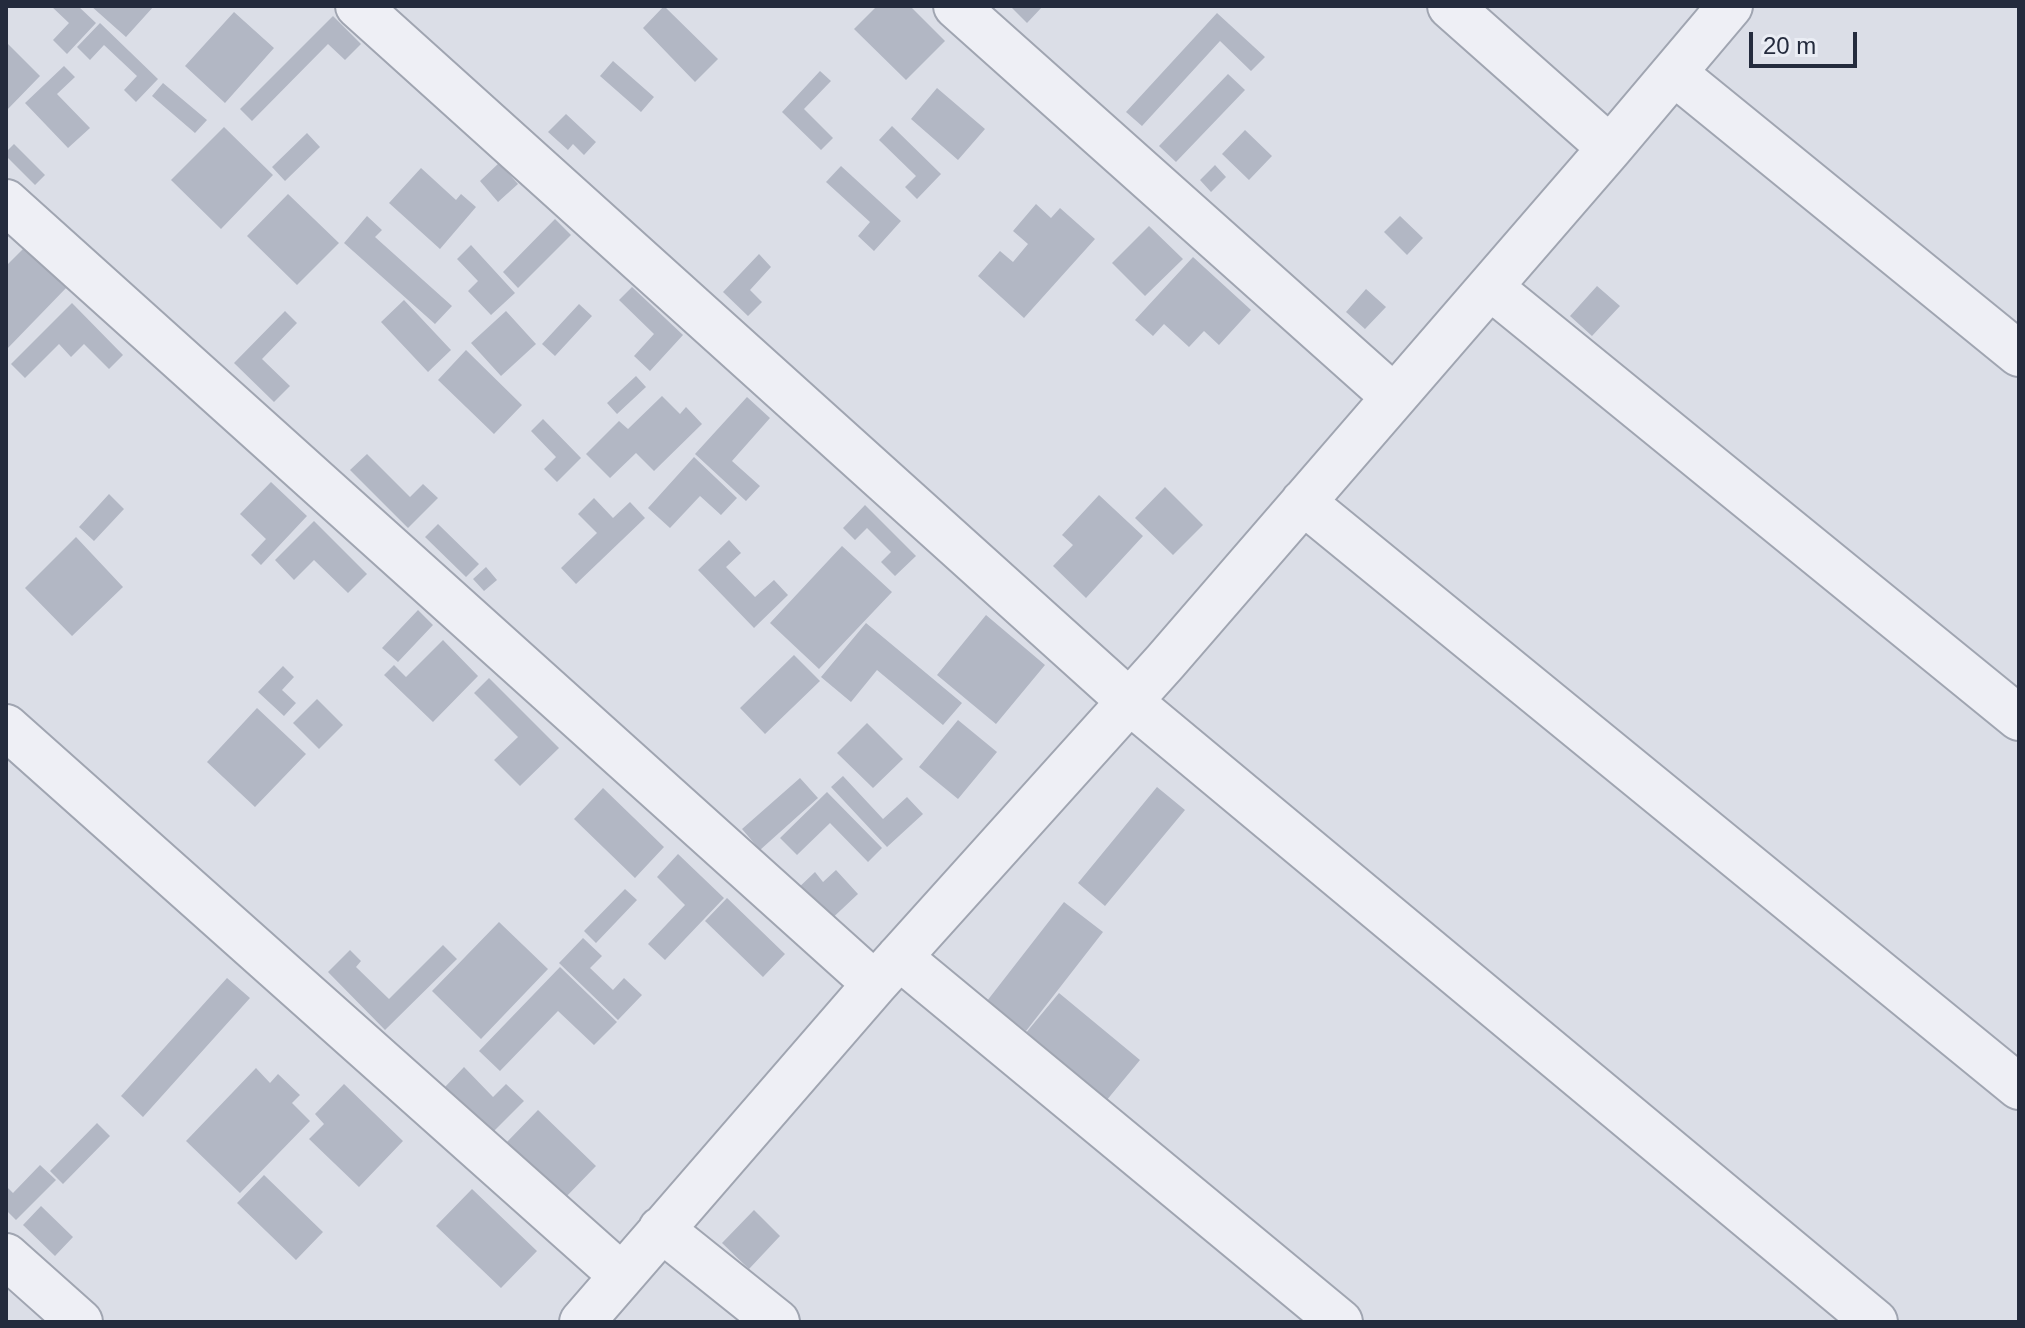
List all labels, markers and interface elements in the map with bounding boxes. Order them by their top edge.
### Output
scale bar [1753,16,1861,66]
text: 20 m [1763,32,1816,59]

